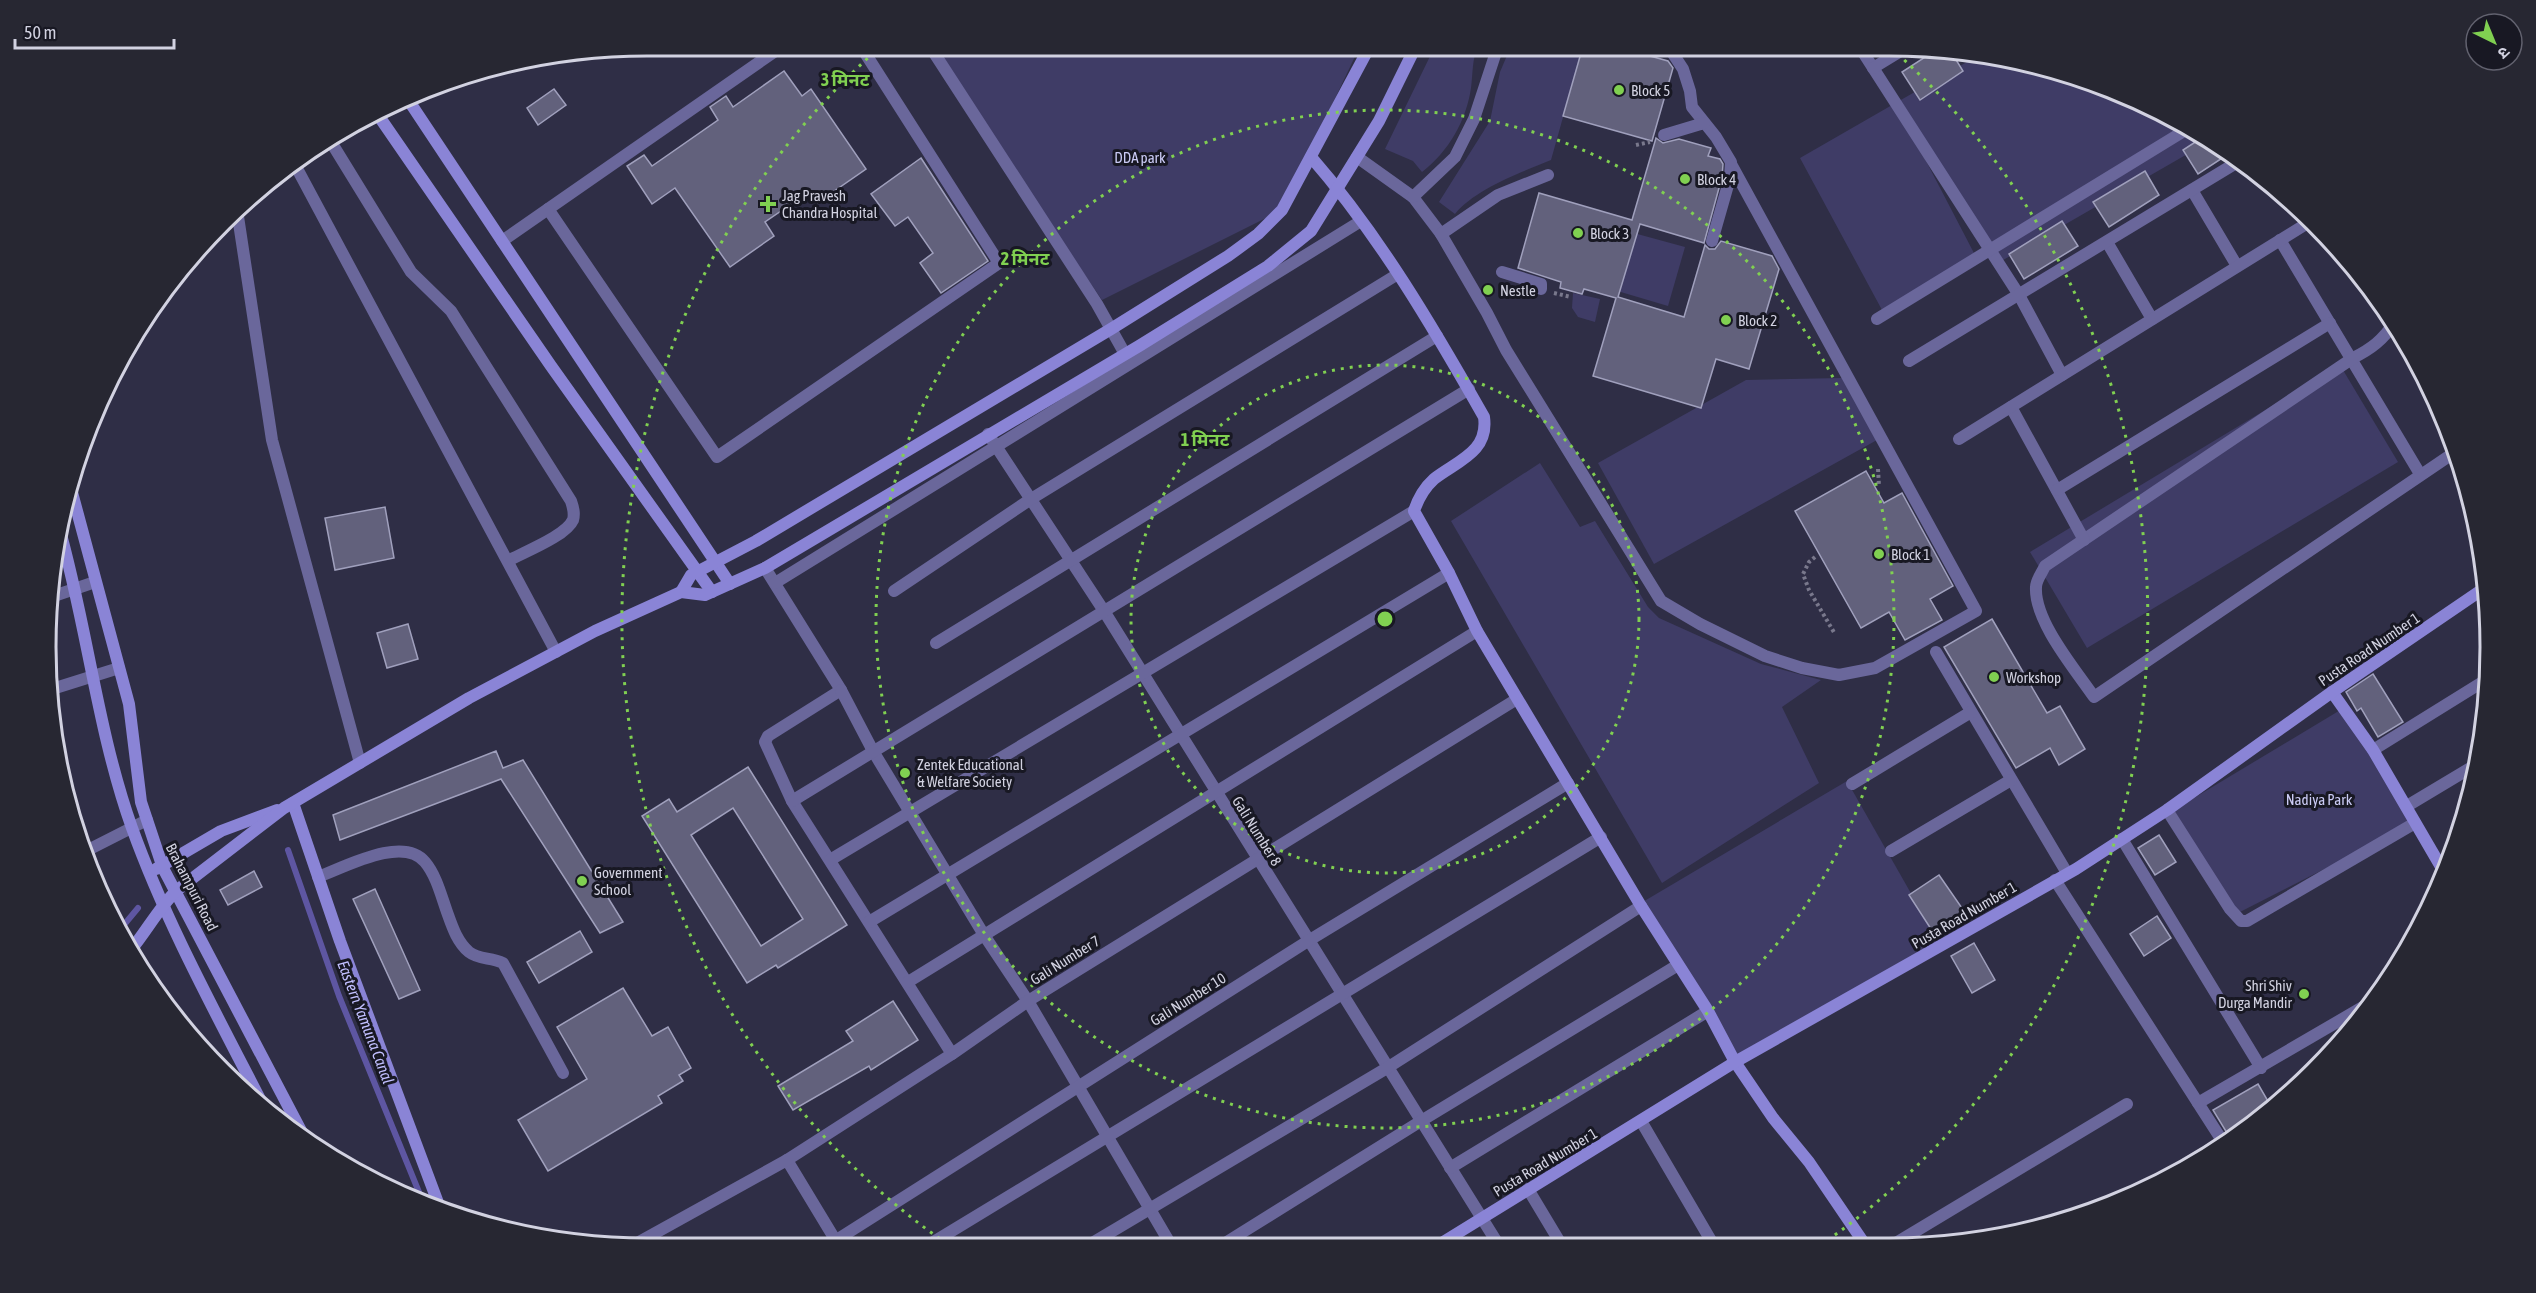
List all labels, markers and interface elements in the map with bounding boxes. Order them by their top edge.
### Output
scale bar [15,12,174,50]
north arrow [2464,12,2524,72]
text: 50 m [24,22,56,43]
text: उ [2494,43,2514,63]
text: 3 मिनट [821,69,870,90]
place label: Block 5 [1631,82,1670,99]
marker: Block 5 [1612,83,1626,97]
park label: DDA park [1114,149,1166,166]
place label: Block 4 [1697,171,1736,188]
marker: Block 4 [1678,172,1692,186]
place label: Jag Pravesh Chandra Hospital [782,187,877,221]
marker: Jag Pravesh Chandra Hospital [759,195,777,213]
place label: Block 3 [1590,225,1629,242]
marker: Block 3 [1571,226,1585,240]
text: 2 मिनट [1001,248,1050,269]
place label: Nestle [1500,282,1536,299]
marker: Nestle [1481,283,1495,297]
place label: Block 2 [1738,312,1777,329]
marker: Block 2 [1719,313,1733,327]
text: 1 मिनट [1181,429,1230,450]
place label: Block 1 [1891,546,1930,563]
marker: Block 1 [1872,547,1886,561]
centre of rings [1375,609,1395,629]
street label: Pusta Road Number 1 [2315,609,2423,689]
place label: Workshop [2006,669,2061,686]
marker: Workshop [1987,670,2001,684]
place label: Zentek Educational & Welfare Society [917,756,1024,790]
marker: Zentek Educational & Welfare Society [898,766,912,780]
park label: Nadiya Park [2286,791,2353,808]
street label: Gali Number 8 [1229,793,1285,869]
street label: Brahampuri Road [163,840,221,934]
place label: Government School [594,864,663,898]
marker: Government School [575,874,589,888]
street label: Pusta Road Number 1 [1909,878,2019,952]
street label: Gali Number 7 [1027,932,1103,988]
water label: Eastern Yamuna Canal [334,958,398,1086]
street label: Gali Number 10 [1147,969,1229,1029]
place label: Shri Shiv Durga Mandir [2218,977,2293,1011]
marker: Shri Shiv Durga Mandir [2297,987,2311,1001]
street label: Pusta Road Number 1 [1490,1124,1600,1200]

